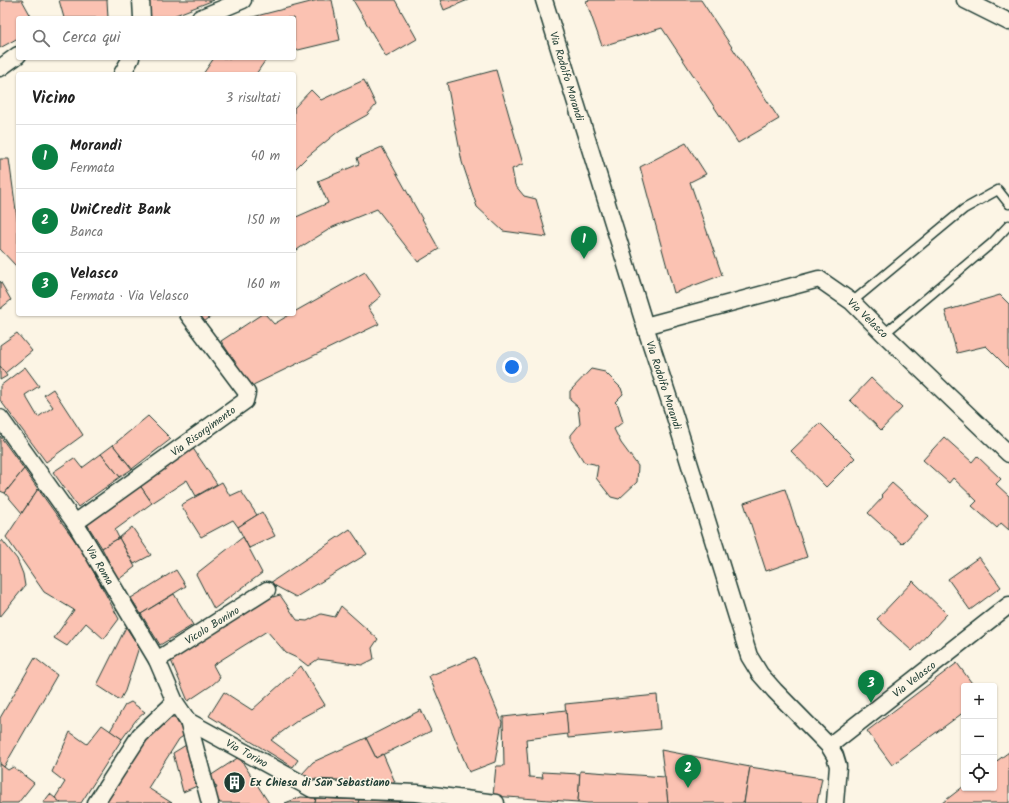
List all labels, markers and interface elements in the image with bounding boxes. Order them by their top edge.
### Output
search box [16,16,296,60]
text: Cerca qui [62,26,120,50]
icon: search [30,27,52,49]
street label: Via Rodolfo Morandi [544,29,588,124]
text: Vicino [32,85,75,112]
text: 3 risultati [226,88,280,109]
text: Morandi [70,134,122,158]
text: 1 [43,146,47,167]
text: 40 m [251,146,280,167]
text: Fermata [70,158,115,179]
text: UniCredit Bank [70,198,170,222]
text: 2 [41,210,49,231]
text: 150 m [247,210,280,231]
text: Banca [70,222,103,243]
pin: 1 [571,226,597,259]
text: Velasco [70,262,118,286]
text: 3 [41,274,49,295]
text: 160 m [247,274,280,295]
text: Fermata · Via Velasco [70,286,189,307]
street label: Via Velasco [843,294,892,343]
street label: Via Rodolfo Morandi [640,339,686,432]
your location [502,357,522,377]
street label: Via Risorgimento [167,402,240,462]
street label: Via Roma [80,542,118,589]
street label: Vicolo Bonino [182,602,243,650]
street label: Via Velasco [889,657,940,703]
pin: 3 [858,670,884,703]
map controls [961,683,997,791]
button: + [961,683,997,719]
button: − [961,719,997,755]
street label: Via Torino [222,735,271,773]
pin: 2 [675,755,701,788]
button: locate [961,755,997,791]
building icon: Ex Chiesa di San Sebastiano [221,769,247,795]
place label: Ex Chiesa di San Sebastiano [250,774,390,792]

